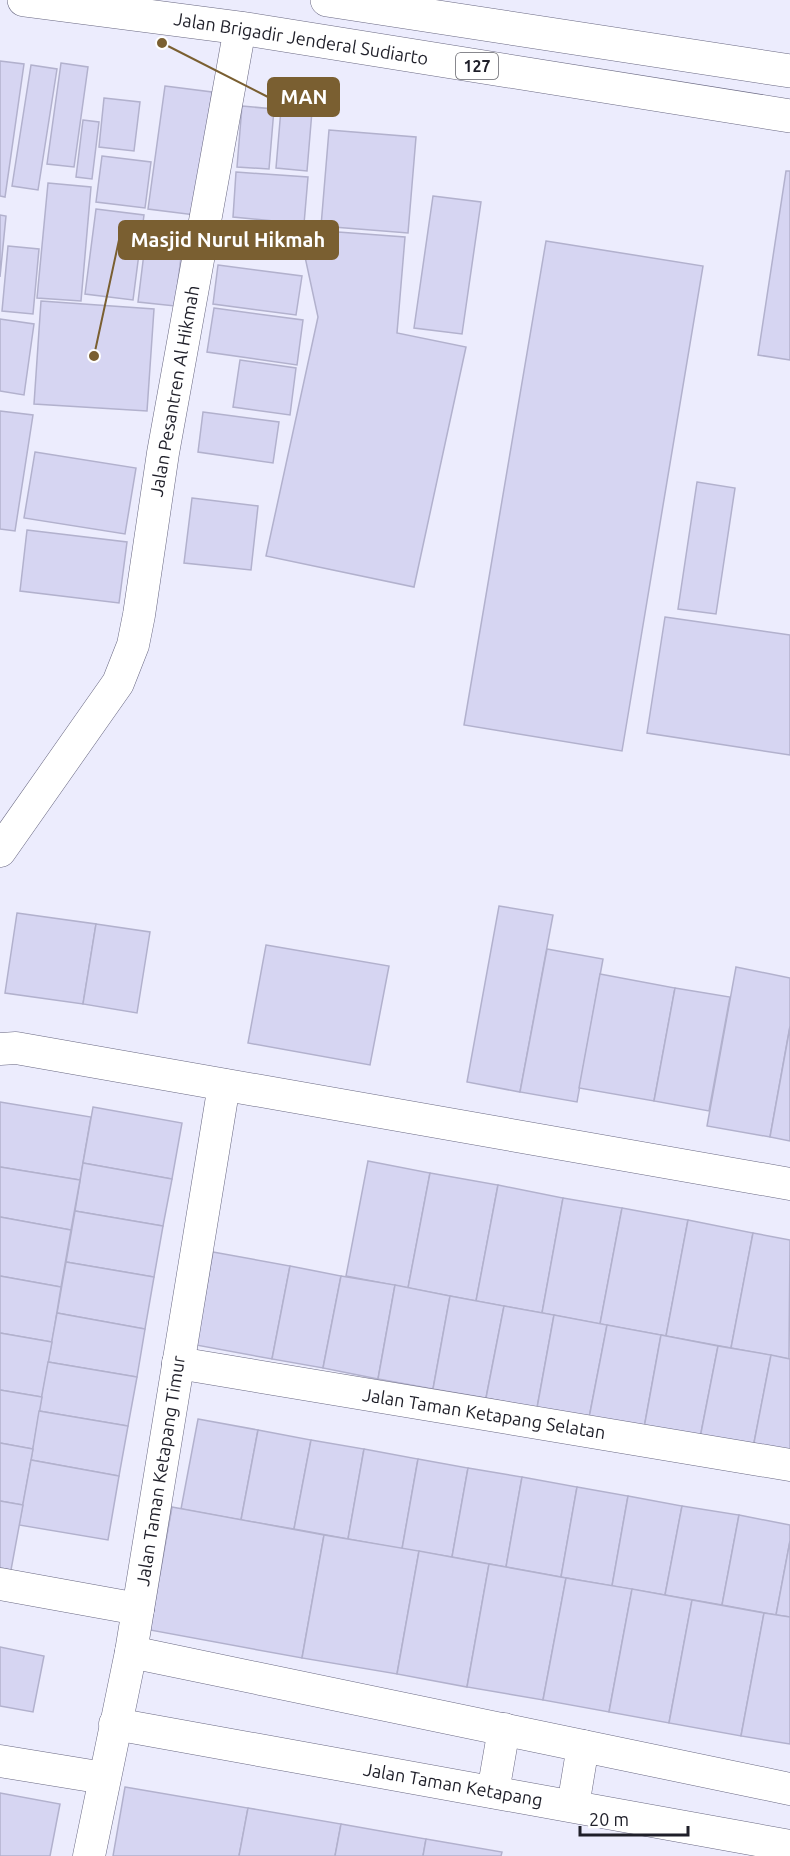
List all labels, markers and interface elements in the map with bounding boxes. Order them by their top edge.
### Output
street label: Jalan Brigadir Jenderal Sudiarto [173,8,430,68]
road number: 127 [456,53,498,79]
callout: MAN [268,78,339,116]
text: MAN [281,85,327,108]
callout: Masjid Nurul Hikmah [119,221,338,259]
text: Masjid Nurul Hikmah [131,228,325,251]
street label: Jalan Pesantren Al Hikmah [146,284,202,498]
street label: Jalan Taman Ketapang Timur [132,1354,188,1588]
street label: Jalan Taman Ketapang Selatan [361,1384,607,1442]
street label: Jalan Taman Ketapang [362,1758,544,1810]
scale bar [580,1799,688,1837]
text: 20 m [589,1809,629,1829]

